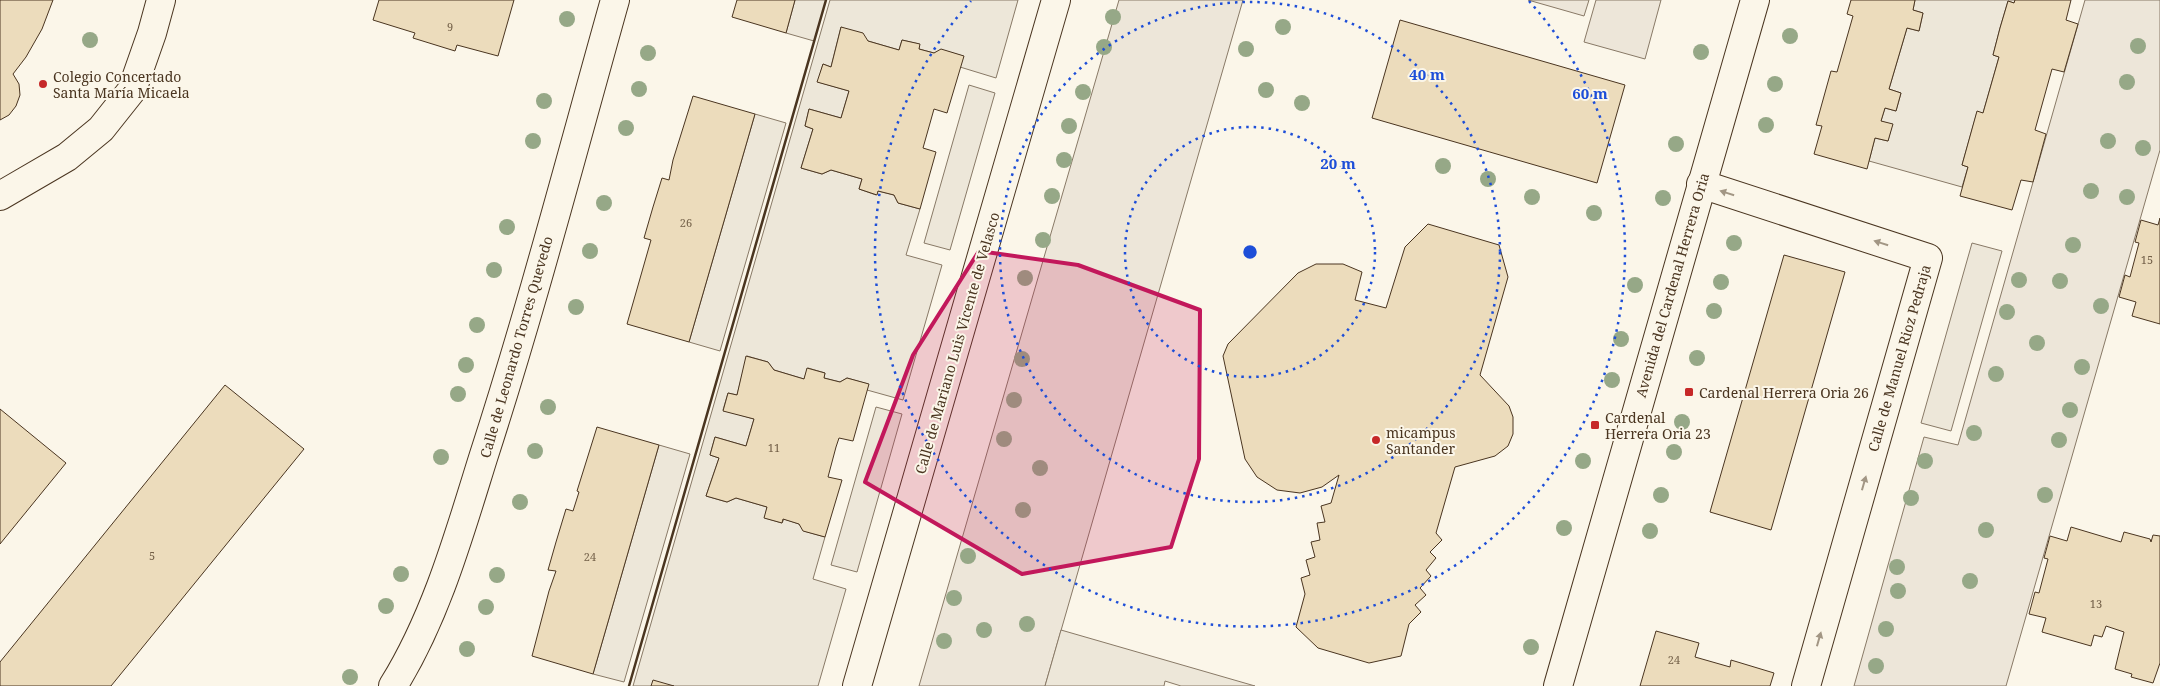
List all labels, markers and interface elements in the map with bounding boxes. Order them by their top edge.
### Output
house number: 9 [447,19,453,34]
text: 40 m [1409,64,1445,84]
place label: Colegio Concertado Santa María Micaela [53,67,190,102]
marker: Colegio Concertado Santa María Micaela [37,78,49,90]
text: 60 m [1572,83,1608,103]
text: 20 m [1320,153,1356,173]
street label: Avenida del Cardenal Herrera Oria [1631,170,1713,400]
one-way arrow [1719,188,1734,196]
street label: Calle de Mariano Luis Vicente de Velasco [910,210,1004,476]
house number: 26 [680,215,692,230]
street label: Calle de Leonardo Torres Quevedo [475,234,557,460]
one-way arrow [1873,239,1888,247]
centre of rings [1241,243,1259,261]
house number: 15 [2141,252,2153,267]
street label: Calle de Manuel Rioz Pedraja [1863,262,1935,454]
place label: Cardenal Herrera Oria 26 [1699,383,1869,402]
marker: Cardenal Herrera Oria 26 [1683,386,1695,398]
place label: Cardenal Herrera Oria 23 [1605,408,1711,443]
marker: Cardenal Herrera Oria 23 [1589,419,1601,431]
place label: micampus Santander [1386,423,1456,458]
marker: micampus Santander [1370,434,1382,446]
house number: 11 [768,440,780,455]
one-way arrow [1860,475,1868,490]
house number: 5 [149,548,155,563]
house number: 24 [584,549,596,564]
house number: 13 [2090,596,2102,611]
one-way arrow [1815,631,1823,647]
house number: 24 [1668,652,1680,667]

